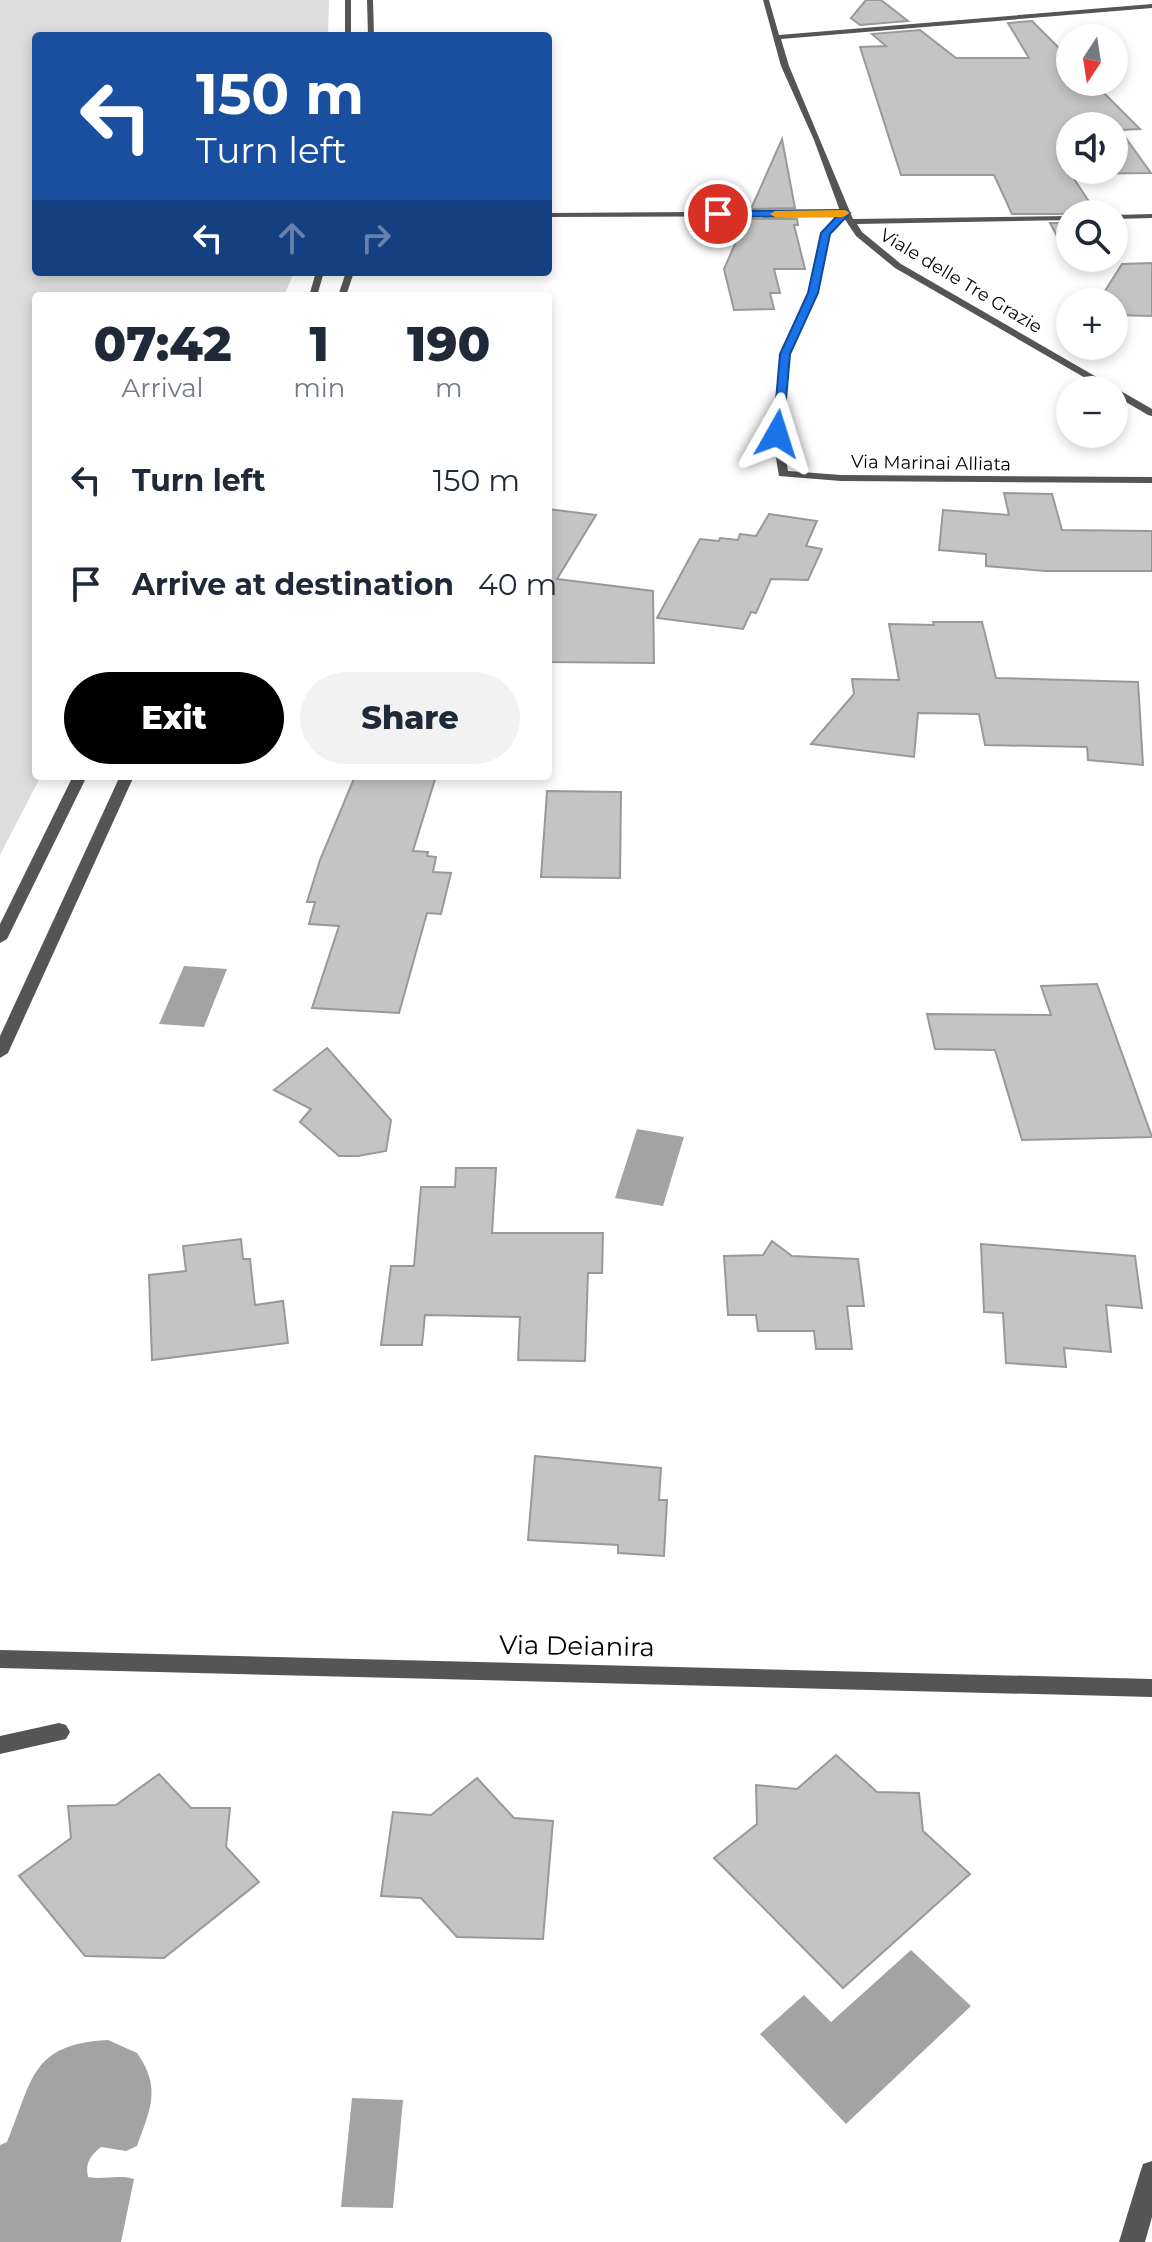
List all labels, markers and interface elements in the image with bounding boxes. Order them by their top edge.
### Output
north arrow [1056,24,1128,96]
map controls [1056,24,1128,448]
text: 150 m [196,60,364,128]
icon: left [64,64,168,168]
button: sound [1056,112,1128,184]
text: Turn left [196,128,347,172]
pin [684,180,752,248]
icon: arrive [696,192,740,236]
button: search [1056,200,1128,272]
icon: left [186,216,230,260]
icon: ahead [270,216,314,260]
icon: right [354,216,398,260]
street label: Viale delle Tre Grazie [876,224,1046,338]
button: + [1056,288,1128,360]
text: 07:42 [94,315,232,373]
text: 1 [310,315,329,373]
text: 190 [407,315,490,373]
text: Arrival [122,372,204,404]
text: min [293,372,345,404]
text: m [435,372,462,404]
button: − [1056,376,1128,448]
position arrow [735,392,819,476]
street label: Via Marinai Alliata [851,451,1011,475]
icon: left [64,458,108,502]
text: Turn left [132,462,265,499]
text: 150 m [433,462,520,499]
icon: arrive [64,562,108,606]
text: Arrive at destination [132,566,454,603]
text: 40 m [478,566,557,603]
button: Exit [64,672,284,764]
button: Share [300,672,520,764]
street label: Via Deianira [499,1629,655,1663]

